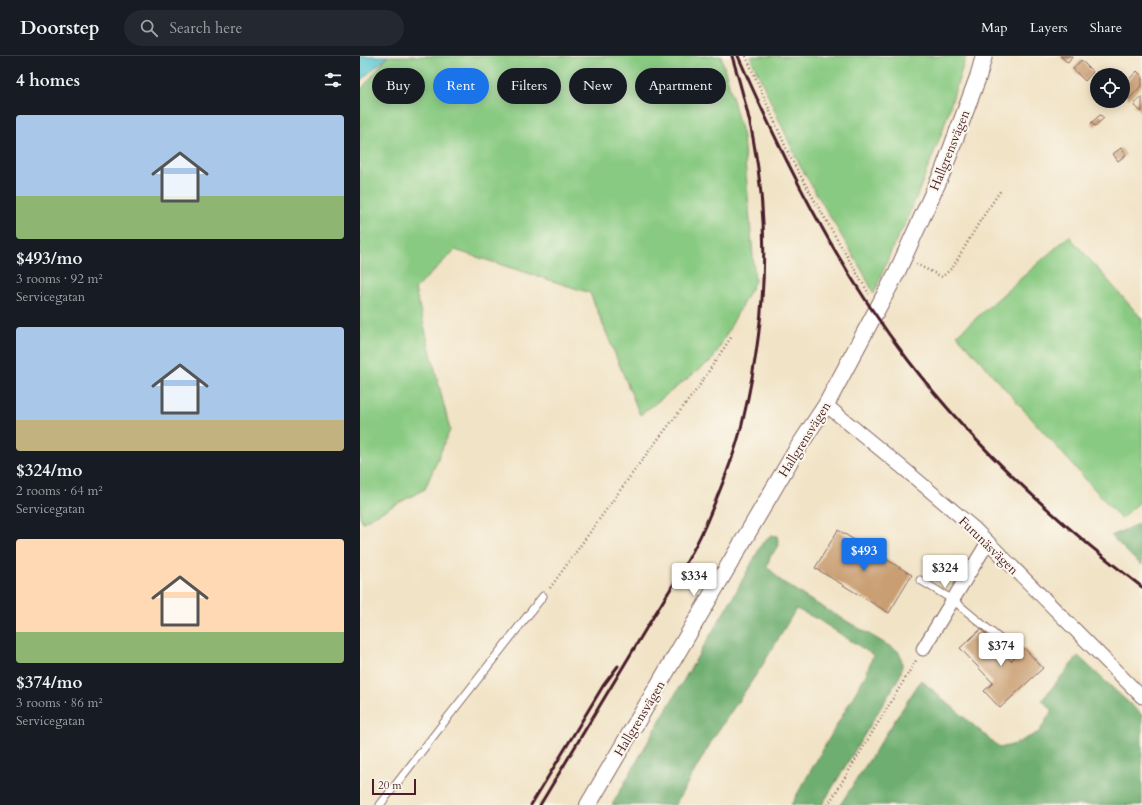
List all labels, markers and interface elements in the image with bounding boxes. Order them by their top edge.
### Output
search box [124,10,404,46]
text: Doorstep [20,15,100,41]
icon: search [138,17,160,39]
text: Search here [170,18,242,38]
text: Map [981,18,1008,37]
text: Layers [1030,18,1068,37]
text: Share [1090,18,1122,37]
chip: Buy [372,68,425,104]
chip: Rent [433,68,489,104]
chip: Filters [497,68,561,104]
chip: New [569,68,627,104]
chip: Apartment [635,68,726,104]
map controls [1090,68,1130,108]
button: locate [1090,68,1130,108]
text: 4 homes [16,69,80,92]
icon: filters [322,69,344,91]
street label: Hallgrensvägen [926,107,975,193]
icon: home [144,141,216,213]
text: $493/mo [16,247,82,270]
text: 3 rooms · 92 m² [16,270,103,288]
text: Servicegatan [16,288,85,306]
icon: home [144,353,216,425]
street label: Hallgrensvägen [775,398,835,481]
text: $324/mo [16,459,82,482]
text: 2 rooms · 64 m² [16,482,103,500]
text: Servicegatan [16,500,85,518]
street label: Furunäsvägen [954,513,1023,579]
pin: $493 [840,538,888,572]
text: $493 [851,542,877,560]
pin: $324 [921,555,969,589]
text: $324 [932,559,958,577]
pin: $334 [670,563,718,597]
icon: home [144,565,216,637]
text: $334 [681,567,707,585]
pin: $374 [977,633,1025,667]
text: $374 [988,637,1014,655]
text: $374/mo [16,671,82,694]
street label: Hallgrensvägen [610,677,670,760]
text: 3 rooms · 86 m² [16,694,103,712]
text: Servicegatan [16,712,85,730]
scale bar [372,777,416,796]
text: 20 m [378,778,402,793]

